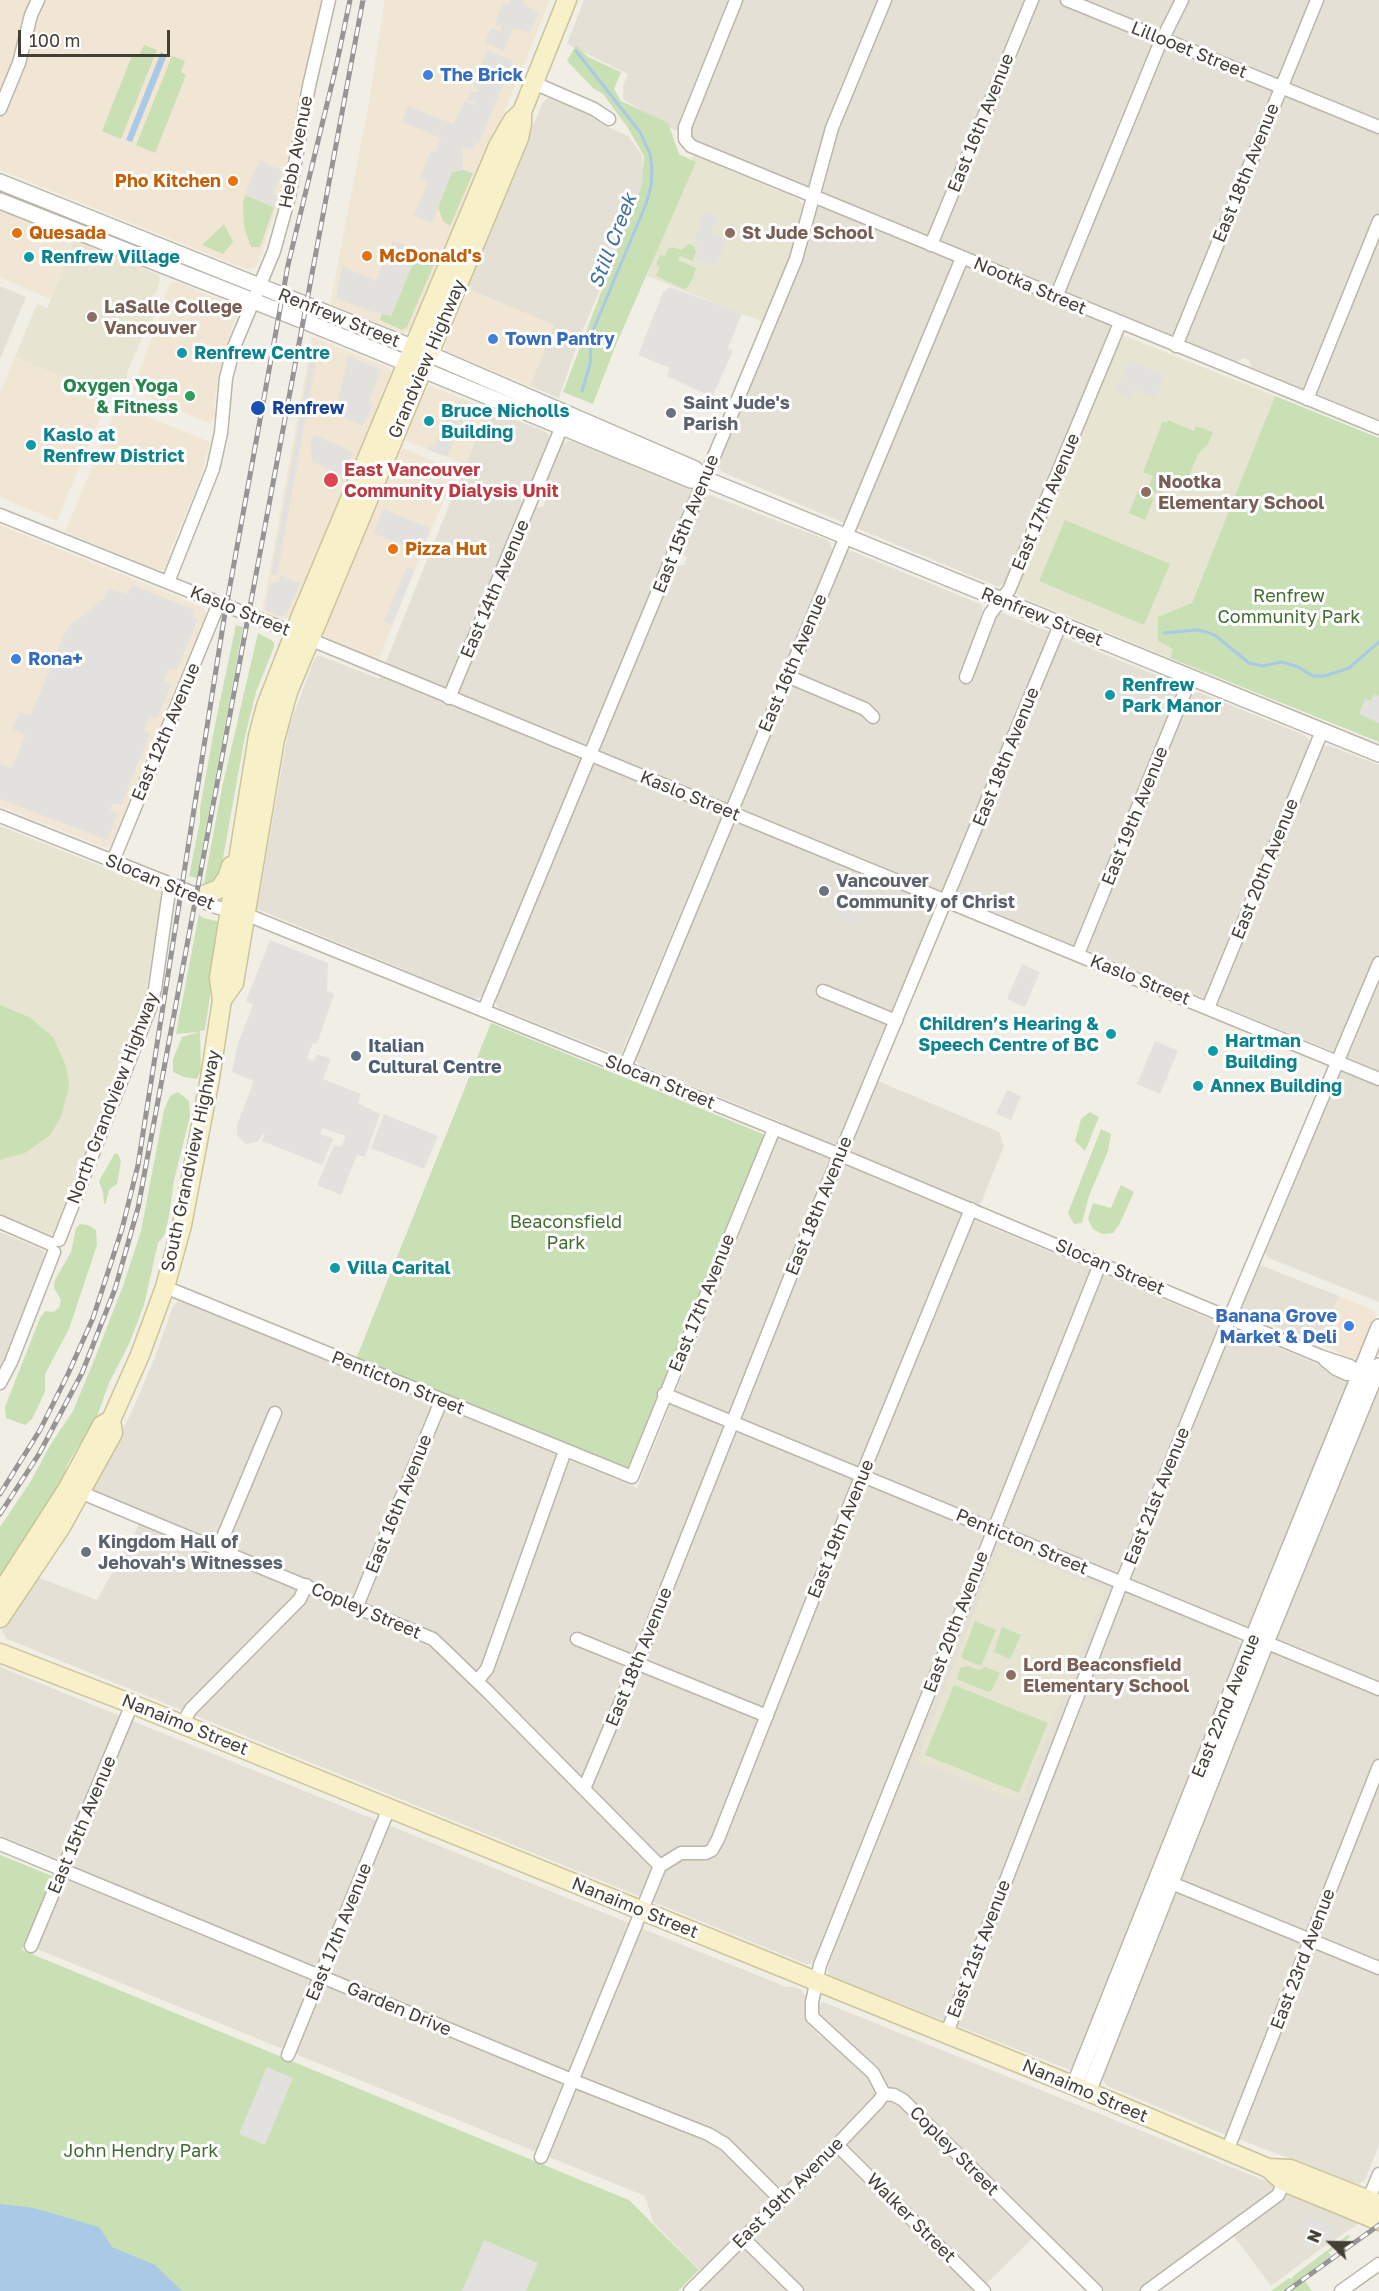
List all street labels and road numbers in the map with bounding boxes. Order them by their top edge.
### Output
street label: Lillooet Street [1128,17,1250,83]
street label: East 16th Avenue [943,50,1019,196]
street label: Hebb Avenue [274,94,318,210]
street label: East 18th Avenue [1208,100,1284,246]
street label: Nootka Street [970,253,1090,319]
street label: Grandview Highway [384,276,470,442]
street label: Renfrew Street [275,284,403,352]
street label: East 17th Avenue [1007,430,1085,574]
street label: East 15th Avenue [648,451,724,597]
street label: East 14th Avenue [456,517,534,661]
street label: Kaslo Street [187,581,293,641]
street label: Renfrew Street [978,583,1106,651]
street label: East 16th Avenue [754,591,832,735]
street label: East 12th Avenue [127,660,205,804]
street label: East 18th Avenue [968,684,1044,830]
street label: East 19th Avenue [1097,743,1173,889]
street label: Kaslo Street [637,766,743,826]
street label: East 20th Avenue [1227,795,1303,943]
street label: Slocan Street [102,849,218,915]
street label: Kaslo Street [1087,950,1193,1010]
street label: North Grandview Highway [63,989,163,1207]
street label: South Grandview Highway [157,1048,225,1274]
street label: Slocan Street [602,1050,718,1114]
street label: East 18th Avenue [781,1133,857,1279]
street label: East 17th Avenue [664,1231,740,1375]
street label: Slocan Street [1052,1234,1168,1300]
street label: Penticton Street [328,1346,468,1420]
street label: East 21st Avenue [1120,1424,1194,1568]
street label: East 16th Avenue [361,1431,437,1577]
street label: East 19th Avenue [803,1456,879,1602]
street label: Penticton Street [953,1504,1091,1580]
street label: East 20th Avenue [919,1548,993,1696]
street label: Copley Street [308,1578,424,1644]
street label: East 18th Avenue [601,1584,677,1730]
street label: East 22nd Avenue [1187,1631,1265,1781]
street label: Nanaimo Street [119,1690,251,1760]
street label: East 15th Avenue [43,1753,121,1897]
street label: East 17th Avenue [301,1860,377,2004]
street label: Nanaimo Street [569,1873,701,1943]
street label: East 21st Avenue [943,1877,1015,2021]
street label: East 23rd Avenue [1266,1886,1340,2032]
street label: Garden Drive [344,1977,454,2041]
street label: Nanaimo Street [1019,2055,1151,2127]
street label: Copley Street [905,2102,1003,2200]
street label: East 19th Avenue [728,2133,848,2253]
street label: Walker Street [862,2169,960,2267]

